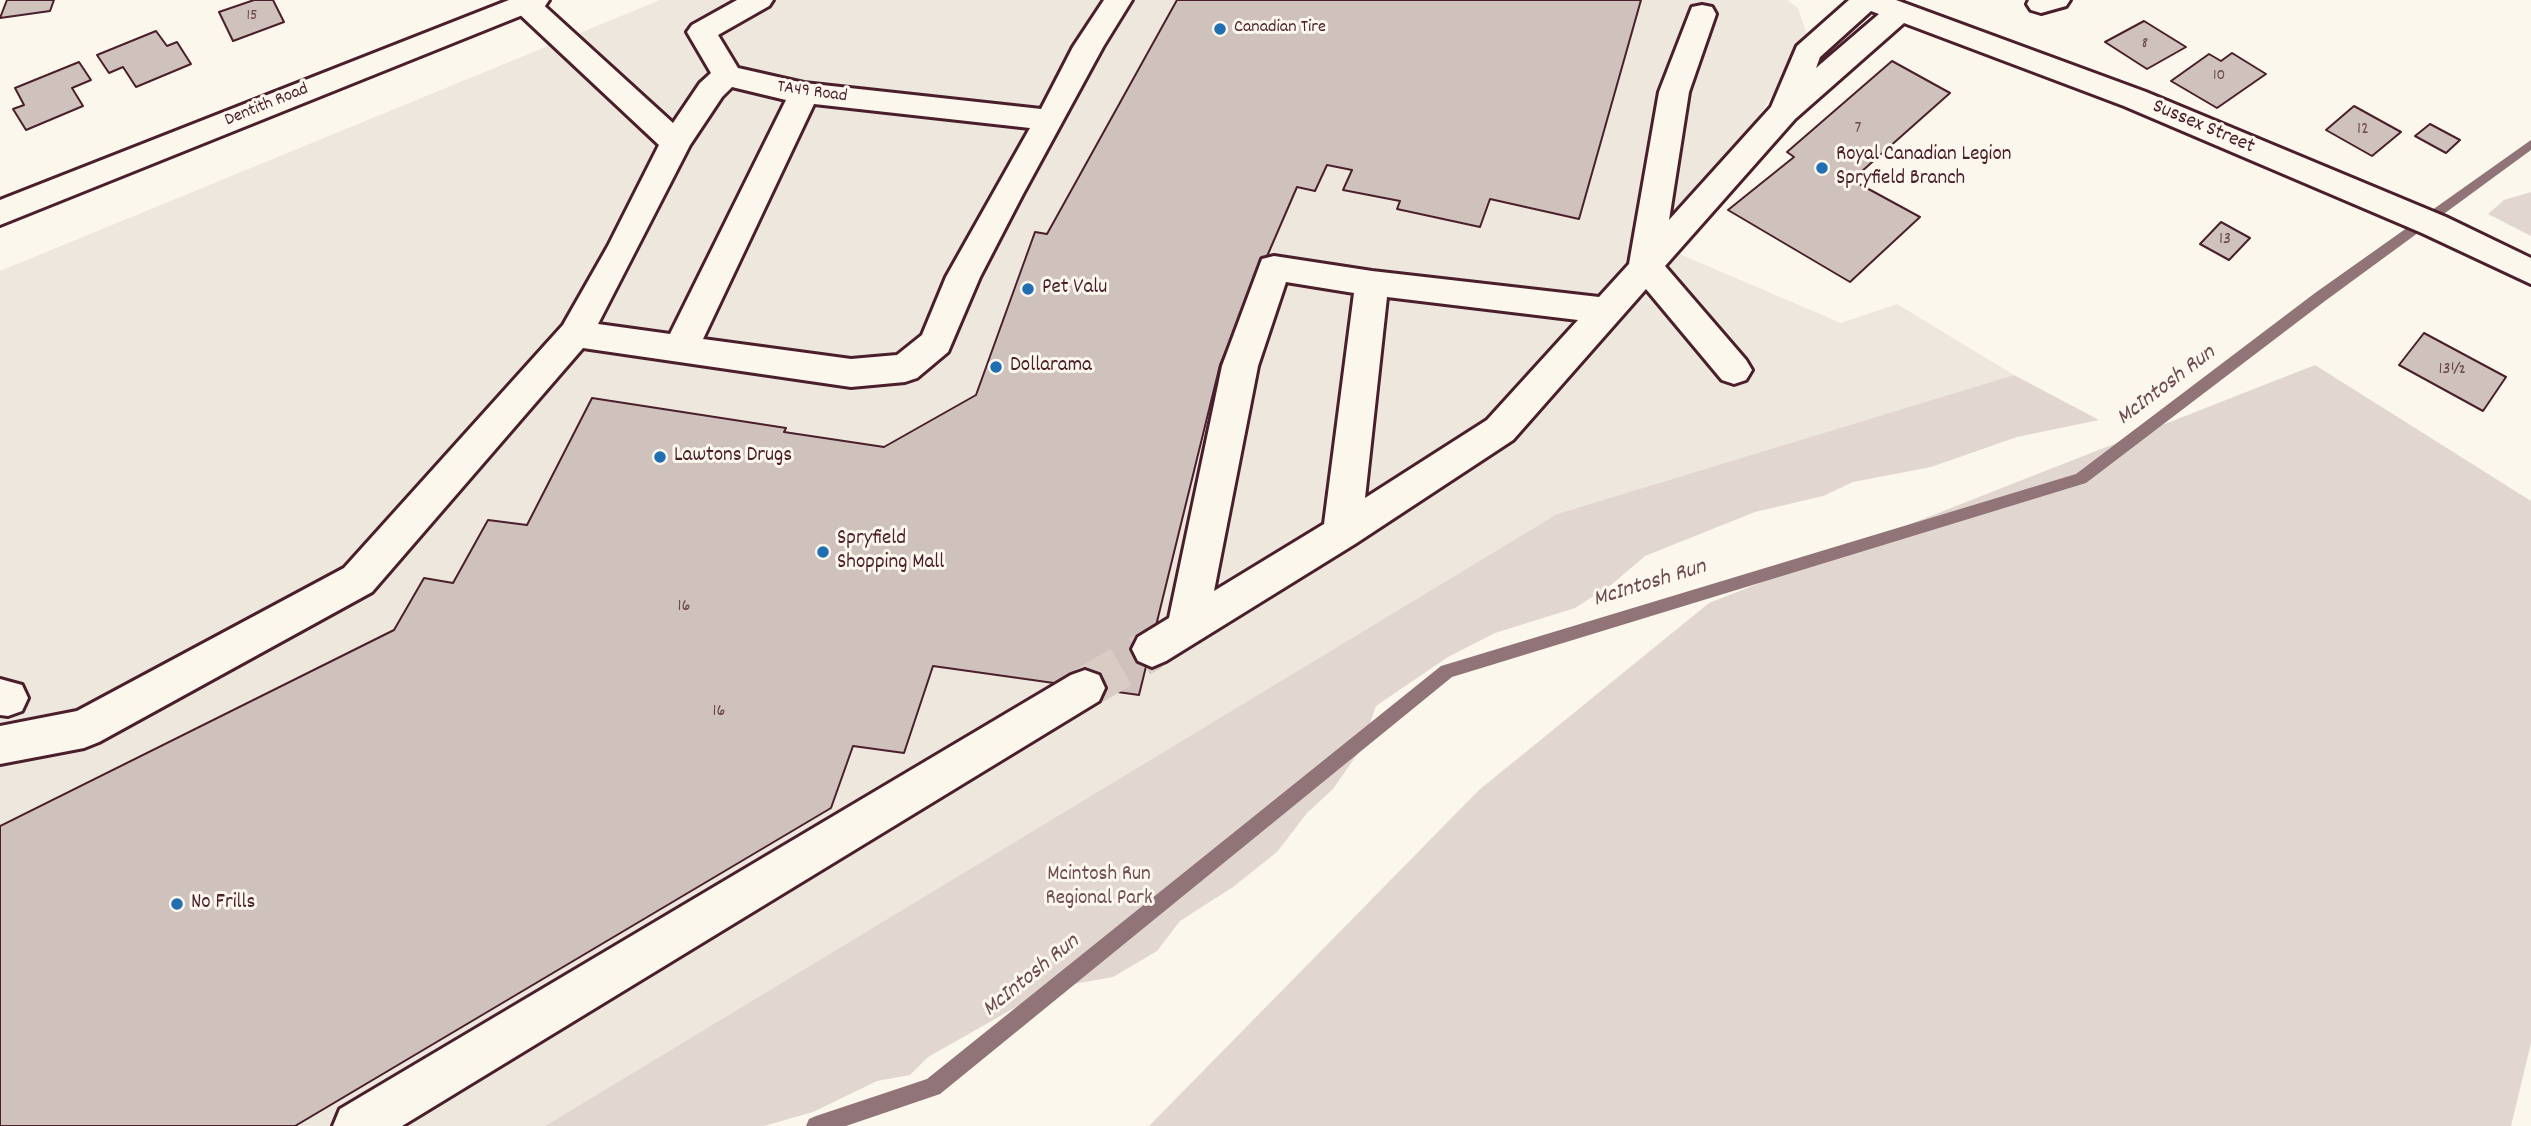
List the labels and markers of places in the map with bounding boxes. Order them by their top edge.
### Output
place label: Canadian Tire [1234,18,1326,40]
marker: Canadian Tire [1212,21,1228,37]
place label: Royal Canadian Legion Spryfield Branch [1836,143,2011,193]
marker: Royal Canadian Legion Spryfield Branch [1814,160,1830,176]
place label: Pet Valu [1042,276,1107,302]
marker: Pet Valu [1020,281,1036,297]
place label: Dollarama [1010,354,1092,380]
marker: Dollarama [988,359,1004,375]
place label: Lawtons Drugs [674,444,792,470]
marker: Lawtons Drugs [652,449,668,465]
place label: Spryfield Shopping Mall [837,527,944,577]
marker: Spryfield Shopping Mall [815,544,831,560]
place label: No Frills [191,891,255,917]
marker: No Frills [169,896,185,912]

